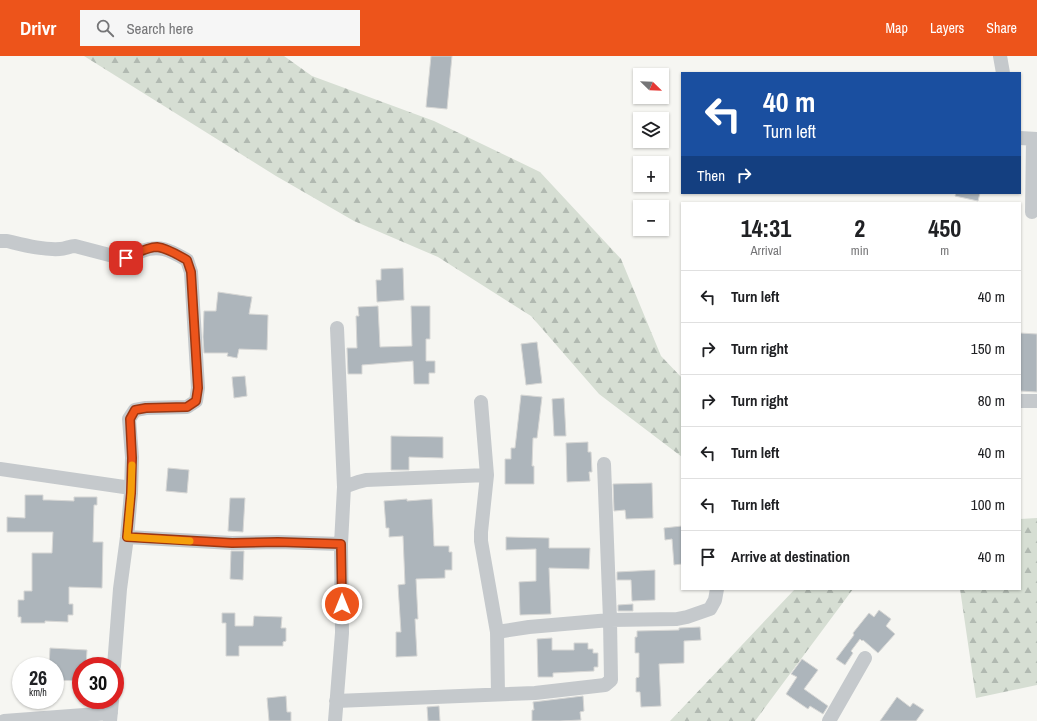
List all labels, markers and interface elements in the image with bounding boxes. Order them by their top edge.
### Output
search box [80,10,360,46]
text: Drivr [20,15,56,41]
icon: search [94,17,116,39]
text: Search here [126,18,193,39]
text: Map [886,19,908,37]
text: Layers [930,19,964,37]
text: Share [986,19,1017,37]
north arrow [633,68,669,104]
map controls [633,68,669,236]
text: 40 m [763,83,815,121]
icon: left [697,88,749,140]
button: layers [633,112,669,148]
text: Turn left [763,119,816,144]
button: + [633,156,669,192]
icon: right [733,164,755,186]
text: Then [697,165,725,186]
button: − [633,200,669,236]
text: 14:31 [741,212,791,244]
text: 2 [854,212,865,244]
text: 450 [928,212,961,244]
pin [109,241,143,275]
text: Arrival [751,242,781,259]
text: min [851,242,869,259]
text: m [940,242,949,259]
icon: arrive [115,247,137,269]
icon: left [697,286,719,308]
text: Turn left [731,286,779,307]
text: 40 m [978,286,1005,307]
icon: right [697,338,719,360]
text: Turn right [731,338,788,359]
text: 150 m [971,338,1005,359]
icon: right [697,390,719,412]
text: Turn right [731,390,788,411]
text: 80 m [978,390,1005,411]
icon: left [697,442,719,464]
text: Turn left [731,442,779,463]
text: 40 m [978,442,1005,463]
icon: left [697,494,719,516]
text: Turn left [731,494,779,515]
text: 100 m [971,494,1005,515]
icon: arrive [697,546,719,568]
text: Arrive at destination [731,546,850,567]
text: 40 m [978,546,1005,567]
position arrow [321,583,363,625]
speed limit sign: 30 [72,657,124,709]
text: 26 [29,664,47,691]
text: km/h [29,686,47,699]

